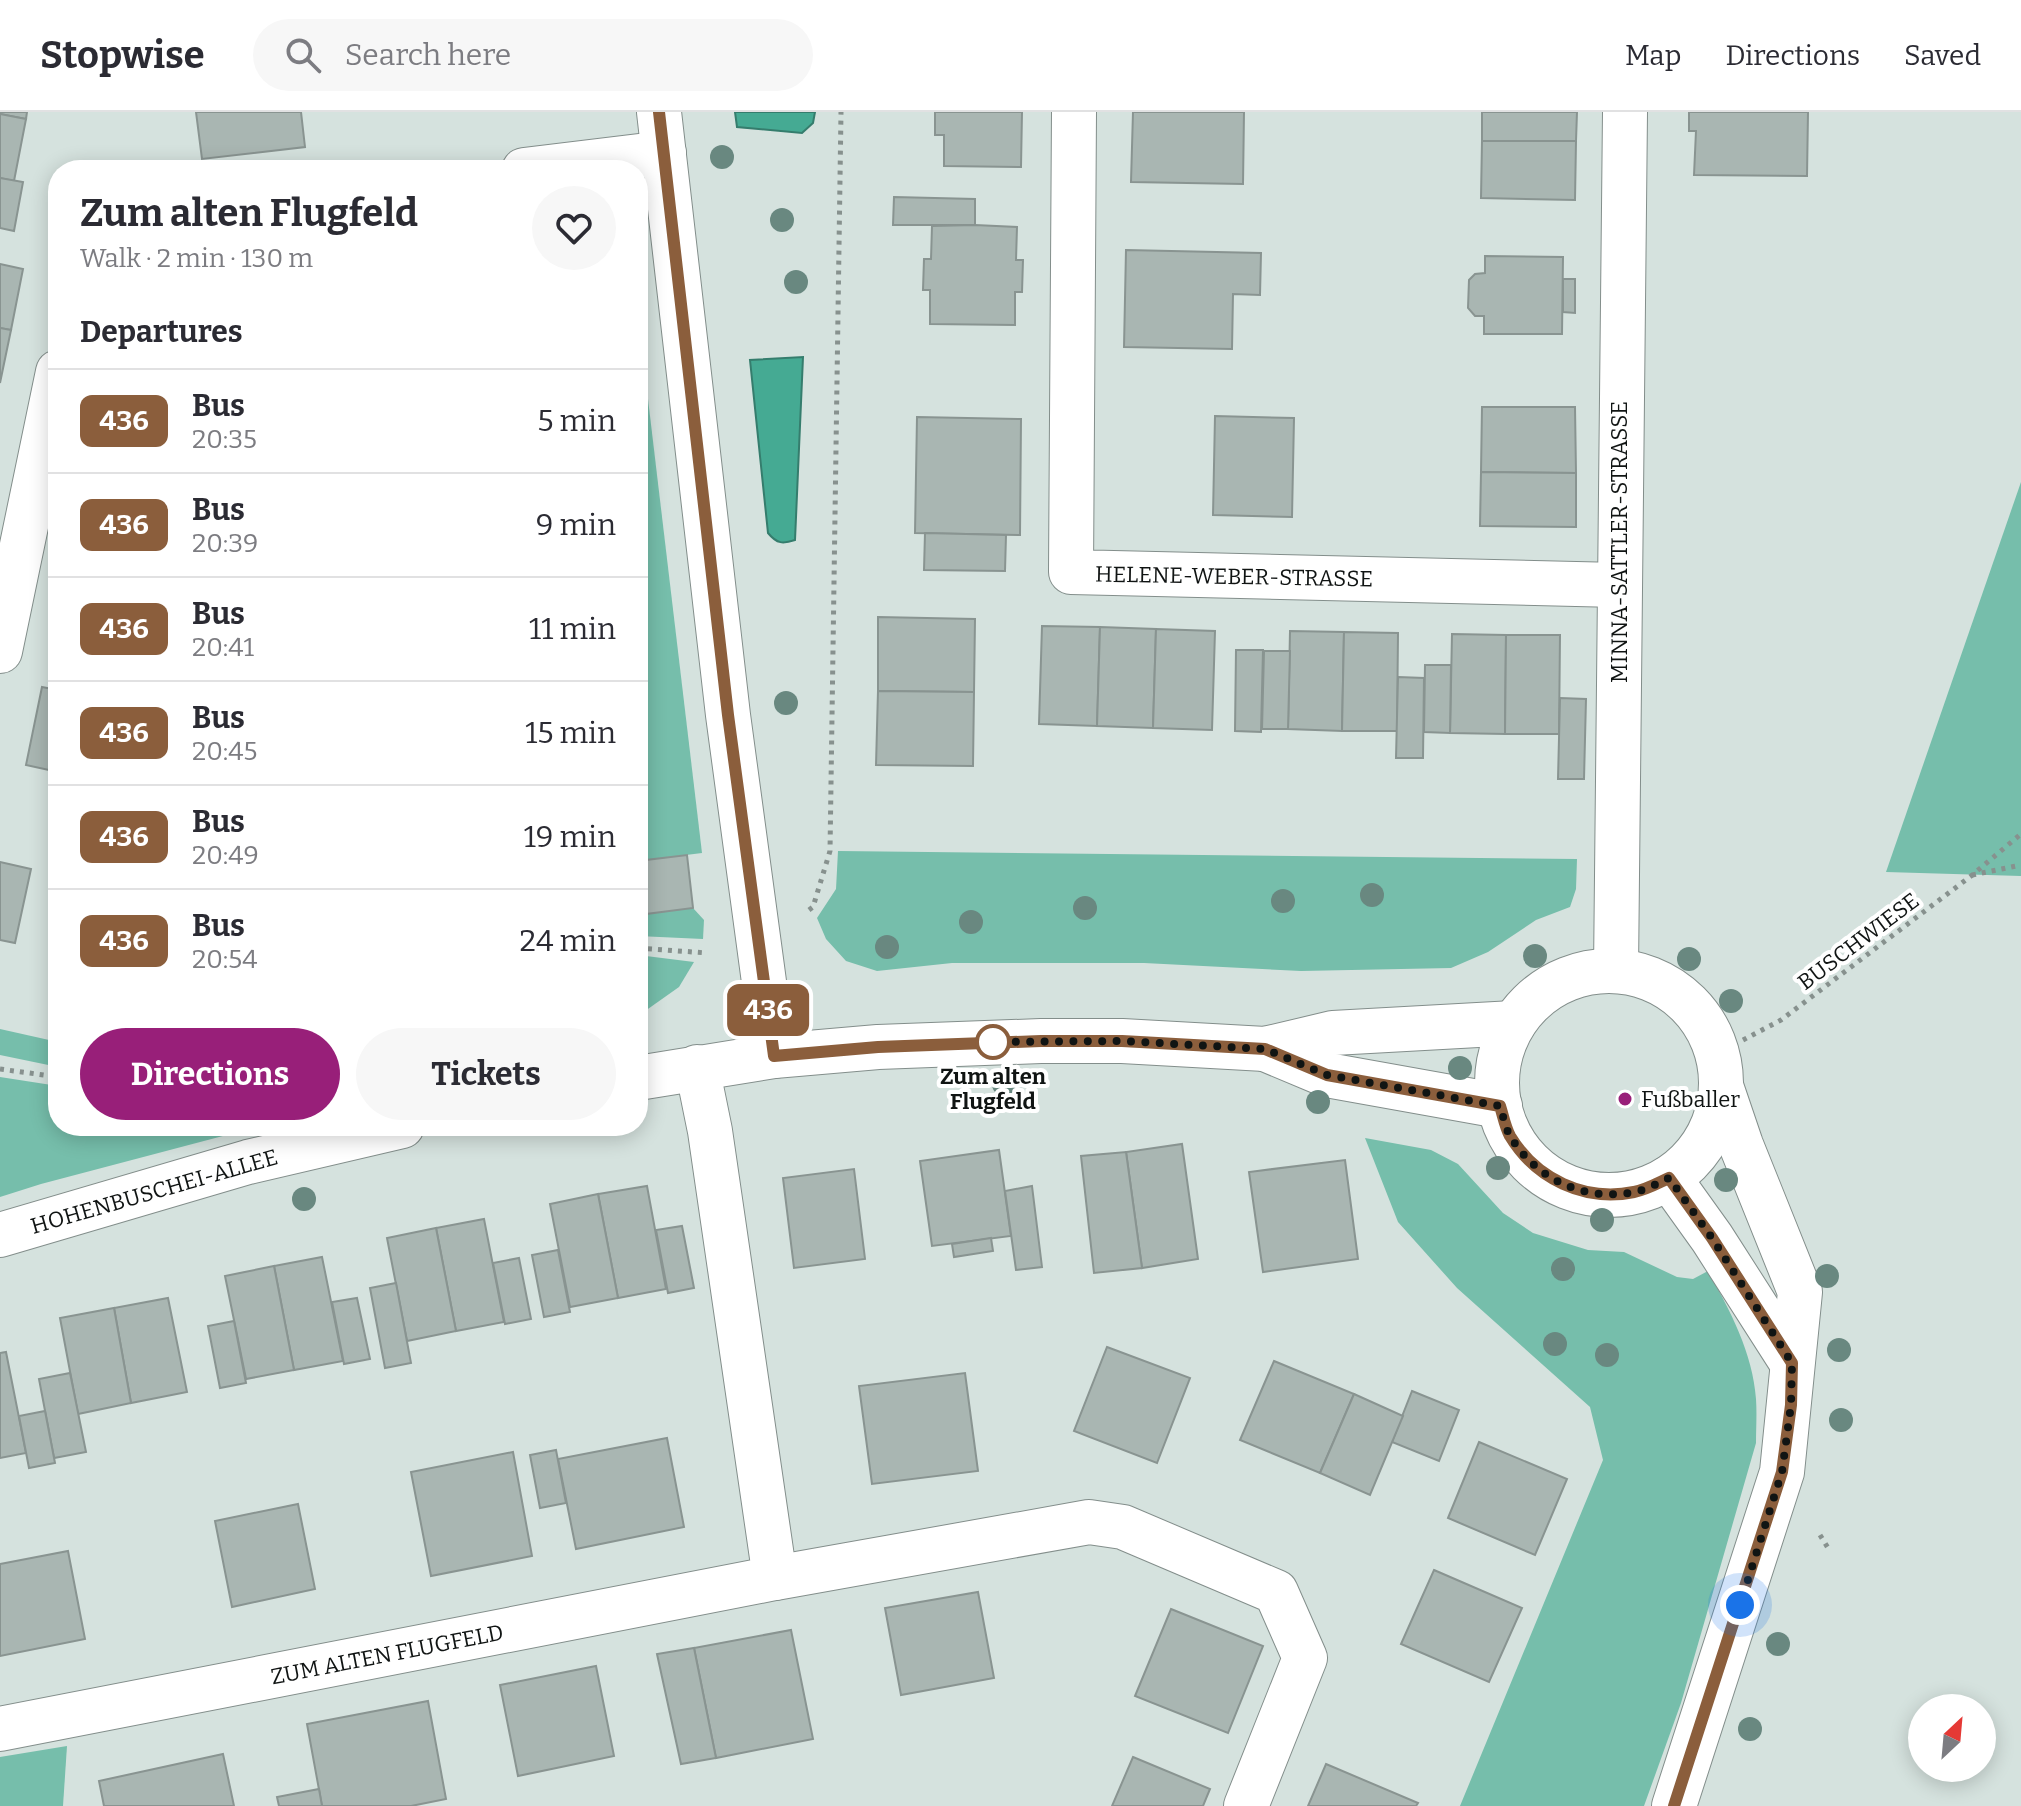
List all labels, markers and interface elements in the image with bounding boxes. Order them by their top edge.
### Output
search box [253,19,813,91]
text: Stopwise [40,32,205,78]
icon: search [281,33,325,77]
text: Search here [345,37,511,73]
text: Map [1625,39,1681,72]
text: Directions [1725,39,1860,72]
text: Saved [1904,39,1981,72]
button: heart [532,186,616,270]
text: Zum alten Flugfeld [80,190,418,236]
text: Walk · 2 min · 130 m [80,243,313,274]
text: Departures [80,314,243,350]
text: Bus [192,388,245,424]
street label: MINNA-SATTLER-STRASSE [1606,401,1633,683]
text: 5 min [537,403,616,439]
text: 436 [99,404,149,437]
text: 20:35 [192,424,257,455]
text: Bus [192,492,245,528]
text: 9 min [536,507,616,543]
text: 436 [99,508,149,541]
text: 20:39 [192,528,258,559]
street label: HELENE-WEBER-STRASSE [1095,561,1373,592]
text: Bus [192,596,245,632]
text: 11 min [529,611,616,647]
text: 436 [99,612,149,645]
text: 20:41 [192,632,254,663]
text: Bus [192,700,245,736]
text: 15 min [525,715,616,751]
text: 436 [99,716,149,749]
text: 20:45 [192,736,257,767]
text: Bus [192,804,245,840]
text: 19 min [524,819,616,855]
text: 436 [99,820,149,853]
text: 20:49 [192,840,259,871]
street label: BUSCHWIESE [1792,887,1924,996]
text: Bus [192,908,245,944]
text: 24 min [520,923,616,959]
text: 436 [99,924,149,957]
text: 20:54 [192,944,257,975]
line badge: 436 [722,984,814,1036]
text: 436 [743,993,793,1026]
marker: Zum alten Flugfeld [976,1025,1010,1059]
button: Directions [80,1028,340,1120]
button: Tickets [356,1028,616,1120]
place label: Zum alten Flugfeld [940,1063,1046,1115]
place label: Fußballer [1641,1086,1740,1113]
marker: Fußballer [1616,1090,1634,1108]
street label: HOHENBUSCHEI-ALLEE [28,1143,281,1240]
your location [1720,1585,1760,1625]
street label: ZUM ALTEN FLUGFELD [269,1619,506,1690]
north arrow [1908,1694,1996,1782]
map controls [1908,1694,1996,1782]

